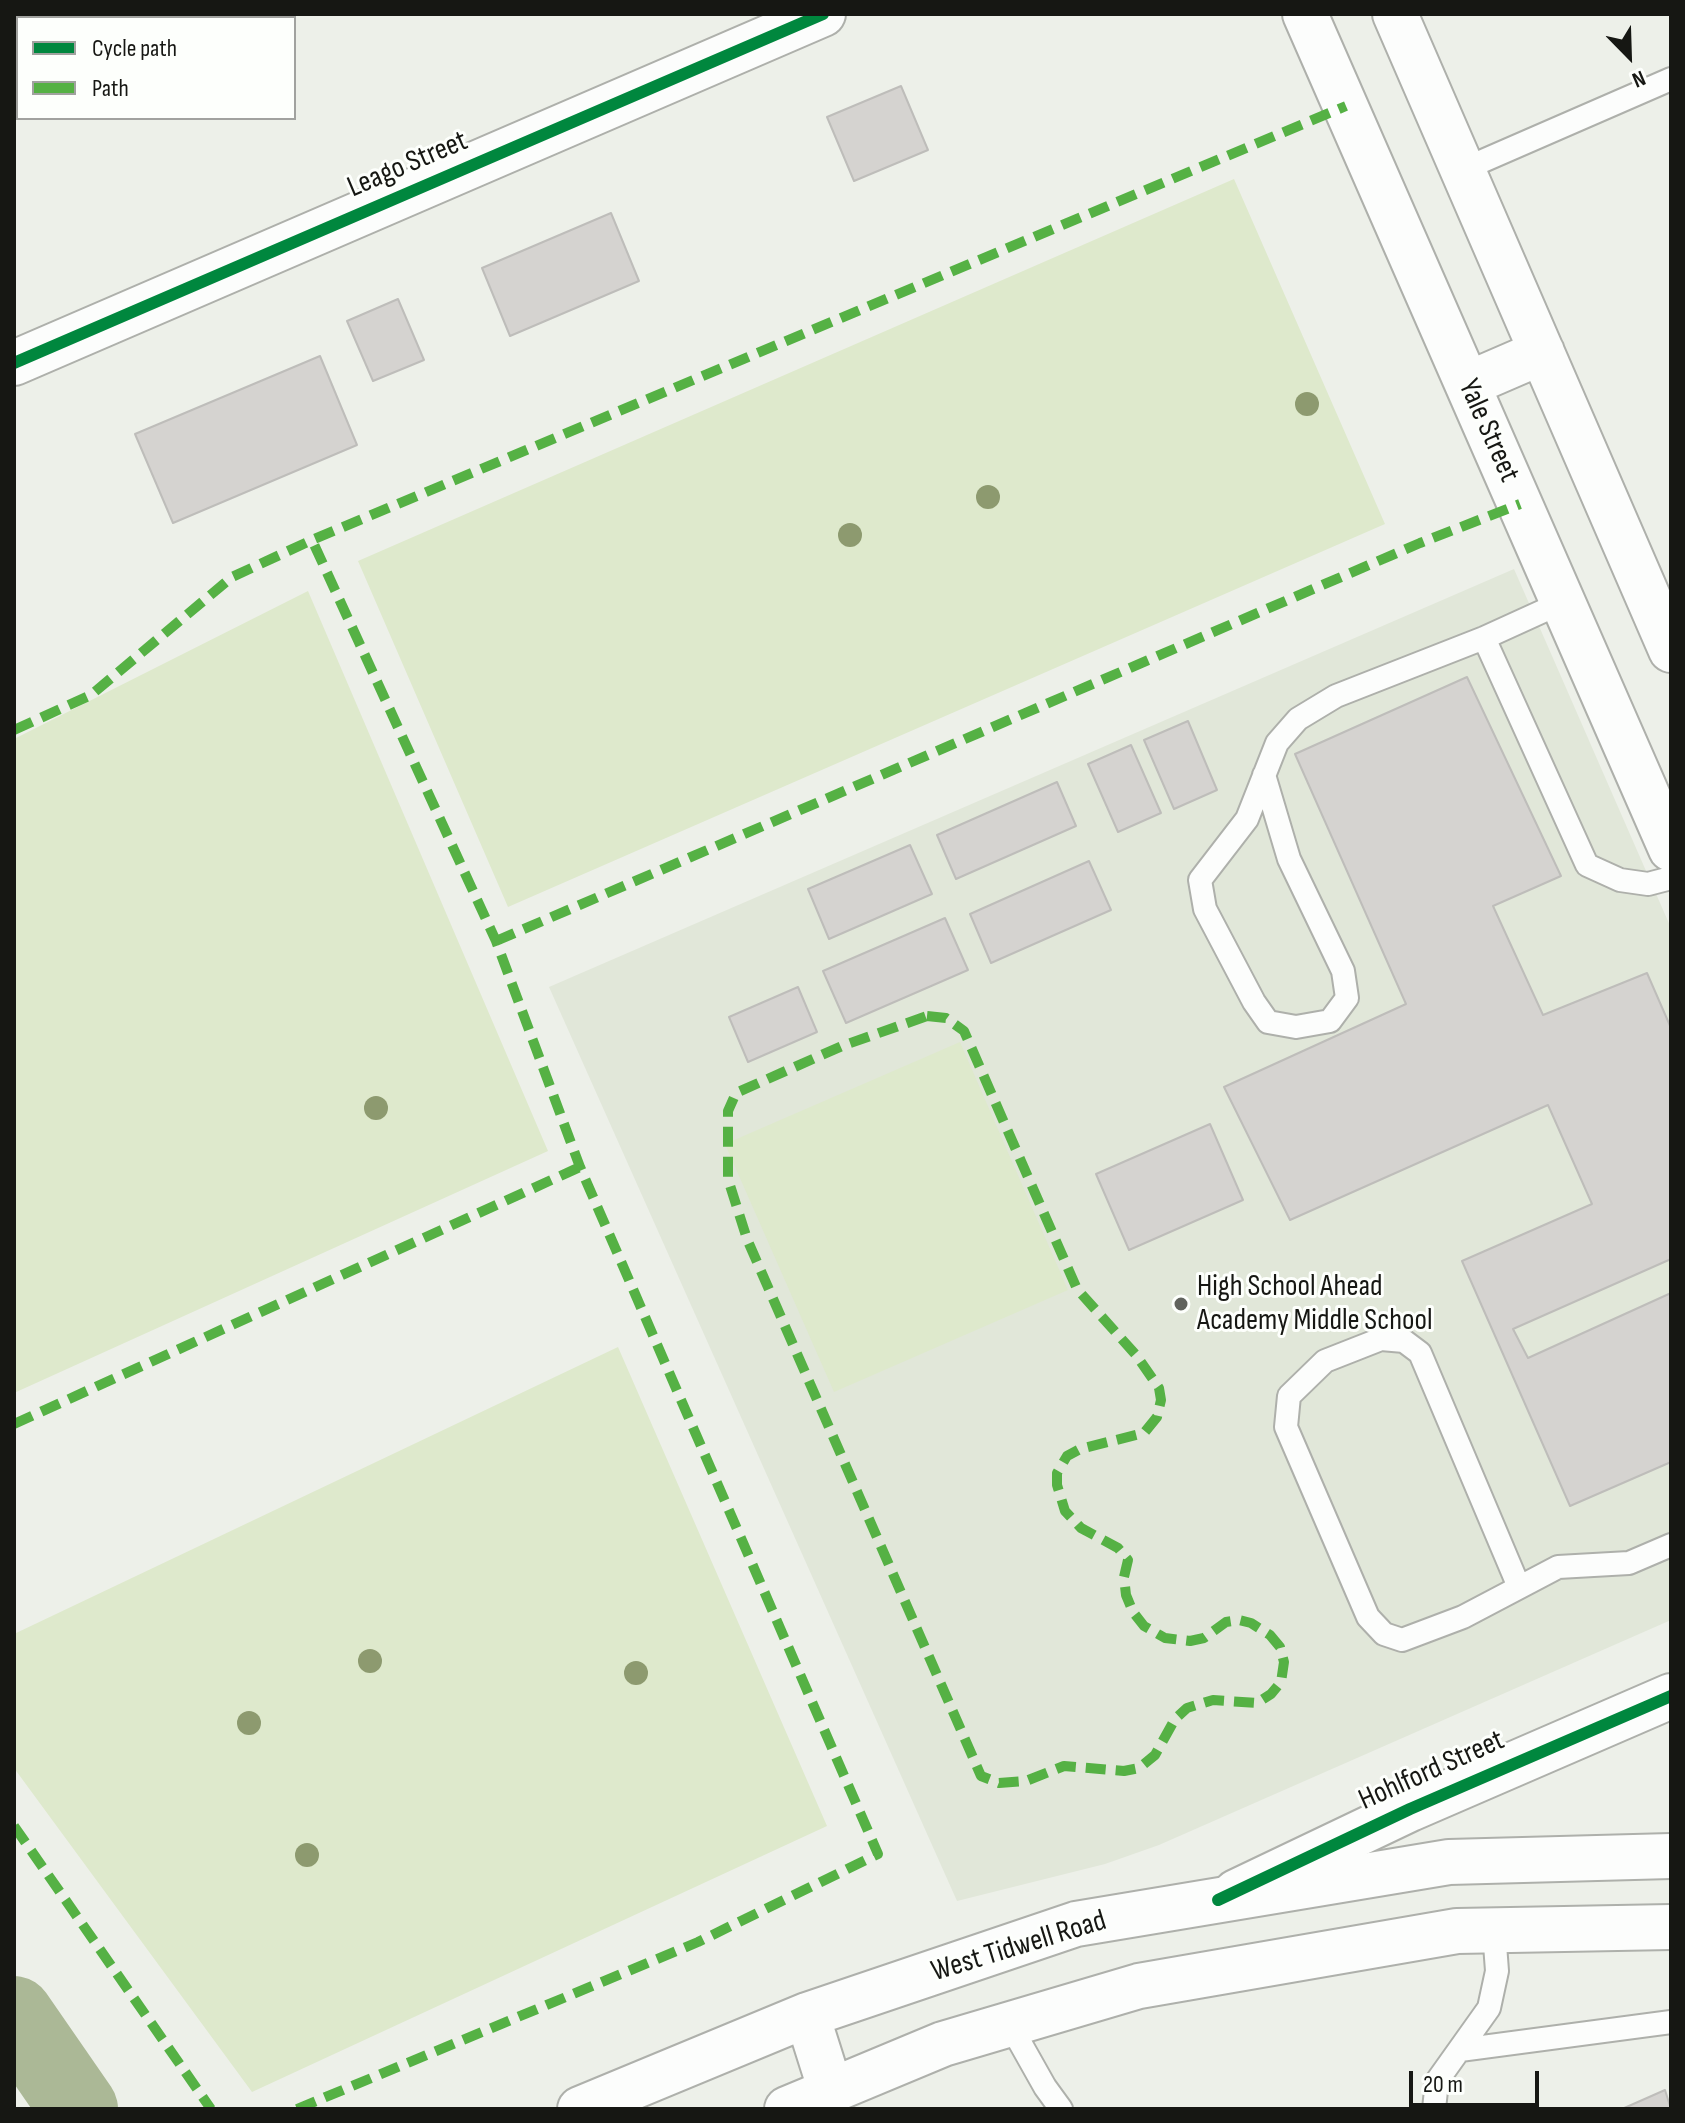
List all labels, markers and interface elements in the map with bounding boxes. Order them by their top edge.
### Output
legend [16,16,296,120]
north arrow [1589,16,1669,96]
text: Cycle path [92,34,177,63]
text: N [1628,64,1649,93]
text: Path [92,74,129,103]
street label: Leago Street [343,124,473,206]
street label: Yale Street [1449,374,1527,488]
place label: High School Ahead Academy Middle School [1197,1269,1432,1340]
marker: High School Ahead Academy Middle School [1172,1295,1190,1313]
street label: Hohlford Street [1354,1723,1510,1819]
street label: West Tidwell Road [927,1903,1111,1991]
scale bar [1413,2055,1543,2105]
text: 20 m [1423,2070,1463,2099]

